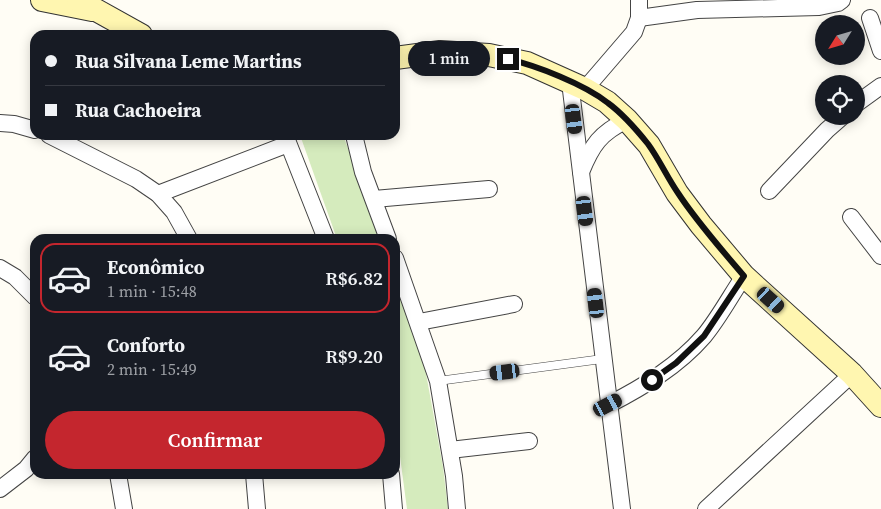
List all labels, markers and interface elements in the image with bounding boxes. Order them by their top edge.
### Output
north arrow [815,15,865,65]
map controls [815,15,865,125]
callout: 1 min [408,42,490,76]
text: 1 min [428,47,470,69]
text: Rua Silvana Leme Martins [75,48,302,74]
route end [497,48,519,70]
button: locate [815,75,865,125]
text: Rua Cachoeira [75,97,201,123]
car [564,103,583,135]
car [575,195,594,227]
text: Econômico [107,254,205,280]
icon: car [47,256,92,301]
text: R$6.82 [325,265,383,291]
text: 1 min · 15:48 [107,280,197,302]
car [754,284,787,316]
car [586,287,605,319]
text: Conforto [107,332,185,358]
icon: car [47,334,92,379]
text: R$9.20 [325,343,383,369]
text: 2 min · 15:49 [107,358,197,380]
car [489,363,520,381]
route start [641,369,663,391]
car [591,391,624,419]
button: Confirmar [45,411,385,469]

